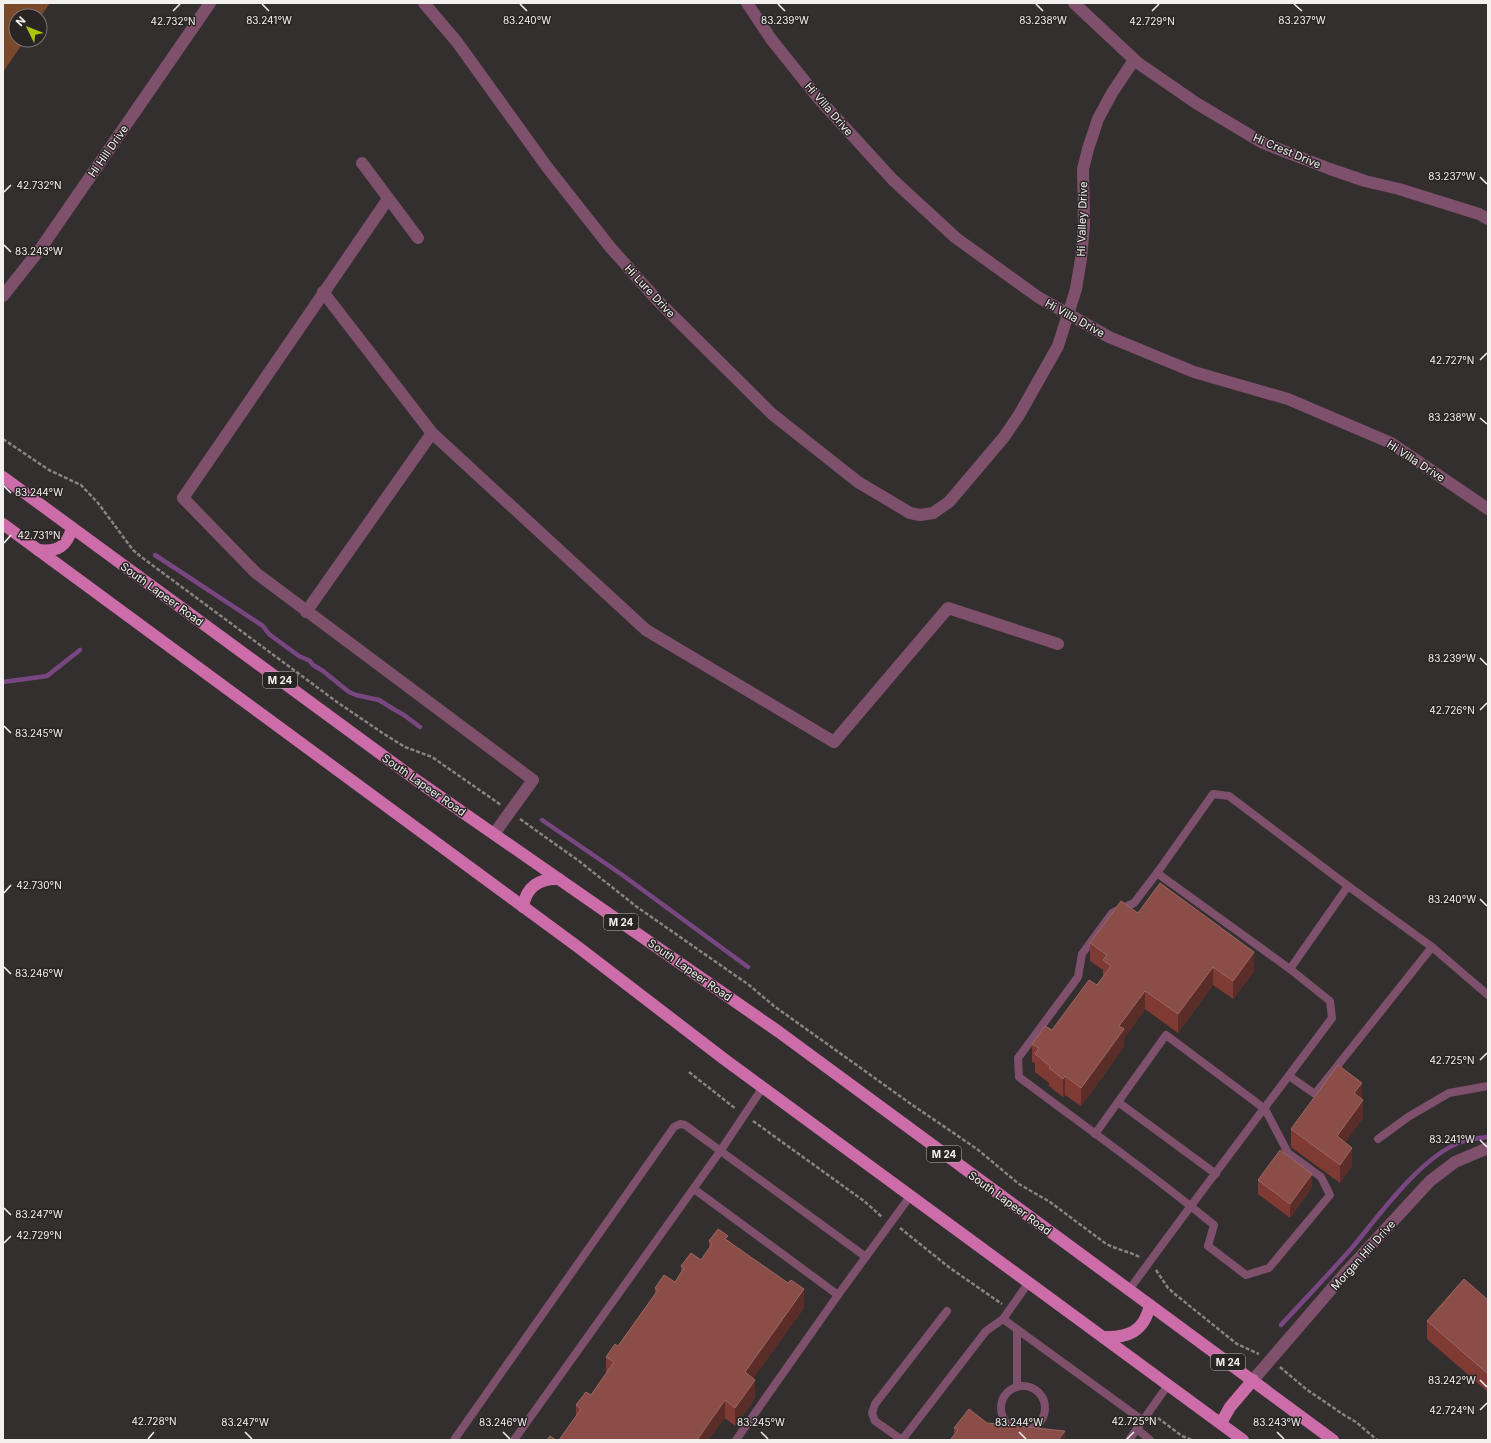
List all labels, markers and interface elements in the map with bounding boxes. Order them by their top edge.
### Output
north arrow [8,8,48,48]
text: N [13,13,29,29]
text: 83.241°W [246,14,292,26]
text: 83.240°W [503,14,551,26]
text: 83.239°W [761,14,809,26]
text: 83.238°W [1019,14,1067,26]
text: 83.237°W [1278,14,1326,26]
text: 42.732°N [150,15,196,27]
text: 42.729°N [1129,15,1175,27]
street label: Hi Villa Drive [802,79,856,139]
street label: Hi Hill Drive [85,122,131,180]
street label: Hi Crest Drive [1251,130,1323,172]
text: 83.237°W [1428,170,1476,182]
text: 42.732°N [16,179,62,191]
street label: Hi Valley Drive [1074,181,1090,257]
text: 83.243°W [15,245,63,257]
street label: Hi Lure Drive [622,262,678,320]
street label: Hi Villa Drive [1043,296,1107,340]
text: 42.727°N [1430,354,1474,366]
text: 83.238°W [1428,411,1476,423]
street label: Hi Villa Drive [1384,437,1448,485]
text: 83.244°W [15,486,63,498]
text: 42.731°N [17,529,61,541]
street label: South Lapeer Road [118,559,206,629]
text: 83.239°W [1428,652,1476,664]
road number: M 24 [263,672,297,688]
text: 42.726°N [1429,704,1475,716]
text: 83.245°W [15,727,63,739]
street label: South Lapeer Road [379,751,469,819]
text: 42.730°N [16,879,62,891]
text: 83.240°W [1428,893,1476,905]
road number: M 24 [604,914,638,930]
street label: South Lapeer Road [645,936,735,1004]
text: 83.246°W [15,967,63,979]
text: 42.725°N [1429,1054,1475,1066]
text: 83.241°W [1429,1133,1475,1145]
road number: M 24 [927,1146,961,1162]
street label: South Lapeer Road [966,1168,1054,1238]
text: 83.247°W [15,1208,63,1220]
street label: Morgan Hill Drive [1328,1217,1398,1293]
text: 42.729°N [16,1229,62,1241]
road number: M 24 [1211,1354,1245,1370]
text: 83.242°W [1428,1374,1476,1386]
text: 42.724°N [1429,1404,1475,1416]
text: 42.728°N [131,1415,177,1427]
text: 42.725°N [1111,1415,1157,1427]
text: 83.247°W [221,1416,269,1428]
text: 83.246°W [479,1416,527,1428]
text: 83.245°W [737,1416,785,1428]
text: 83.244°W [995,1416,1043,1428]
text: 83.243°W [1253,1416,1301,1428]

